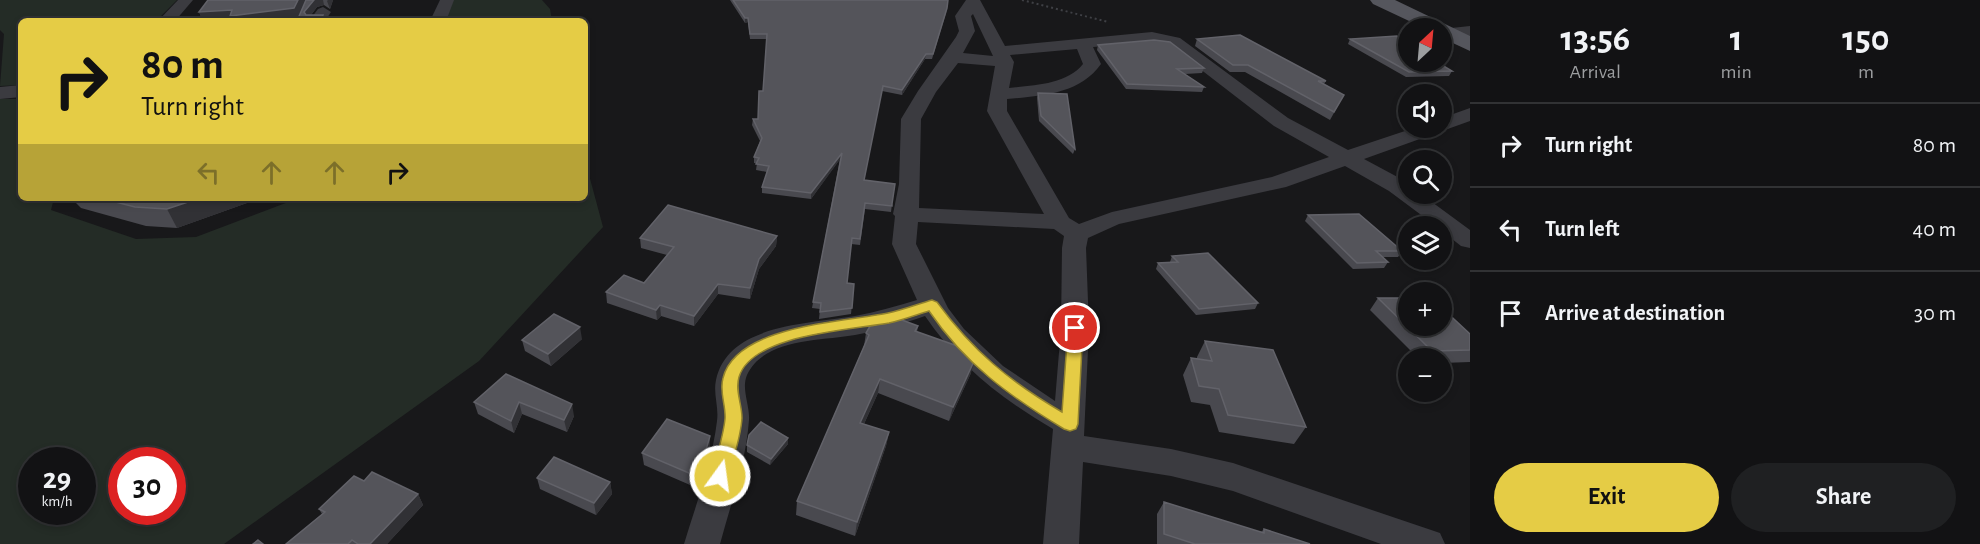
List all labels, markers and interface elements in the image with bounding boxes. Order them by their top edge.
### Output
north arrow [1398,18,1452,72]
map controls [1398,18,1452,402]
text: 13:56 [1560,21,1630,57]
text: 1 [1730,21,1743,57]
text: 150 [1842,21,1890,57]
icon: right [42,42,120,120]
text: 80 m [141,44,224,86]
text: Arrival [1570,62,1621,82]
text: min [1721,62,1752,82]
text: m [1858,62,1874,82]
button: sound [1398,84,1452,138]
text: Turn right [141,93,244,120]
icon: right [1494,129,1527,162]
text: Turn right [1545,134,1632,156]
text: 80 m [1913,134,1956,156]
button: search [1398,150,1452,204]
icon: left [192,156,225,189]
icon: ahead [255,156,288,189]
icon: ahead [318,156,351,189]
icon: right [381,156,414,189]
icon: left [1494,213,1527,246]
button: layers [1398,216,1452,270]
text: Turn left [1545,218,1619,240]
text: 40 m [1913,218,1956,240]
button: + [1398,282,1452,336]
icon: arrive [1494,297,1527,330]
pin [1049,302,1100,353]
text: Arrive at destination [1545,302,1725,324]
text: 30 m [1914,302,1956,324]
icon: arrive [1058,311,1091,344]
button: − [1398,348,1452,402]
position arrow [688,444,752,508]
speed limit sign: 30 [108,447,186,525]
button: Exit [1494,463,1719,532]
button: Share [1731,463,1956,532]
text: 29 [43,464,71,494]
text: km/h [42,494,72,509]

